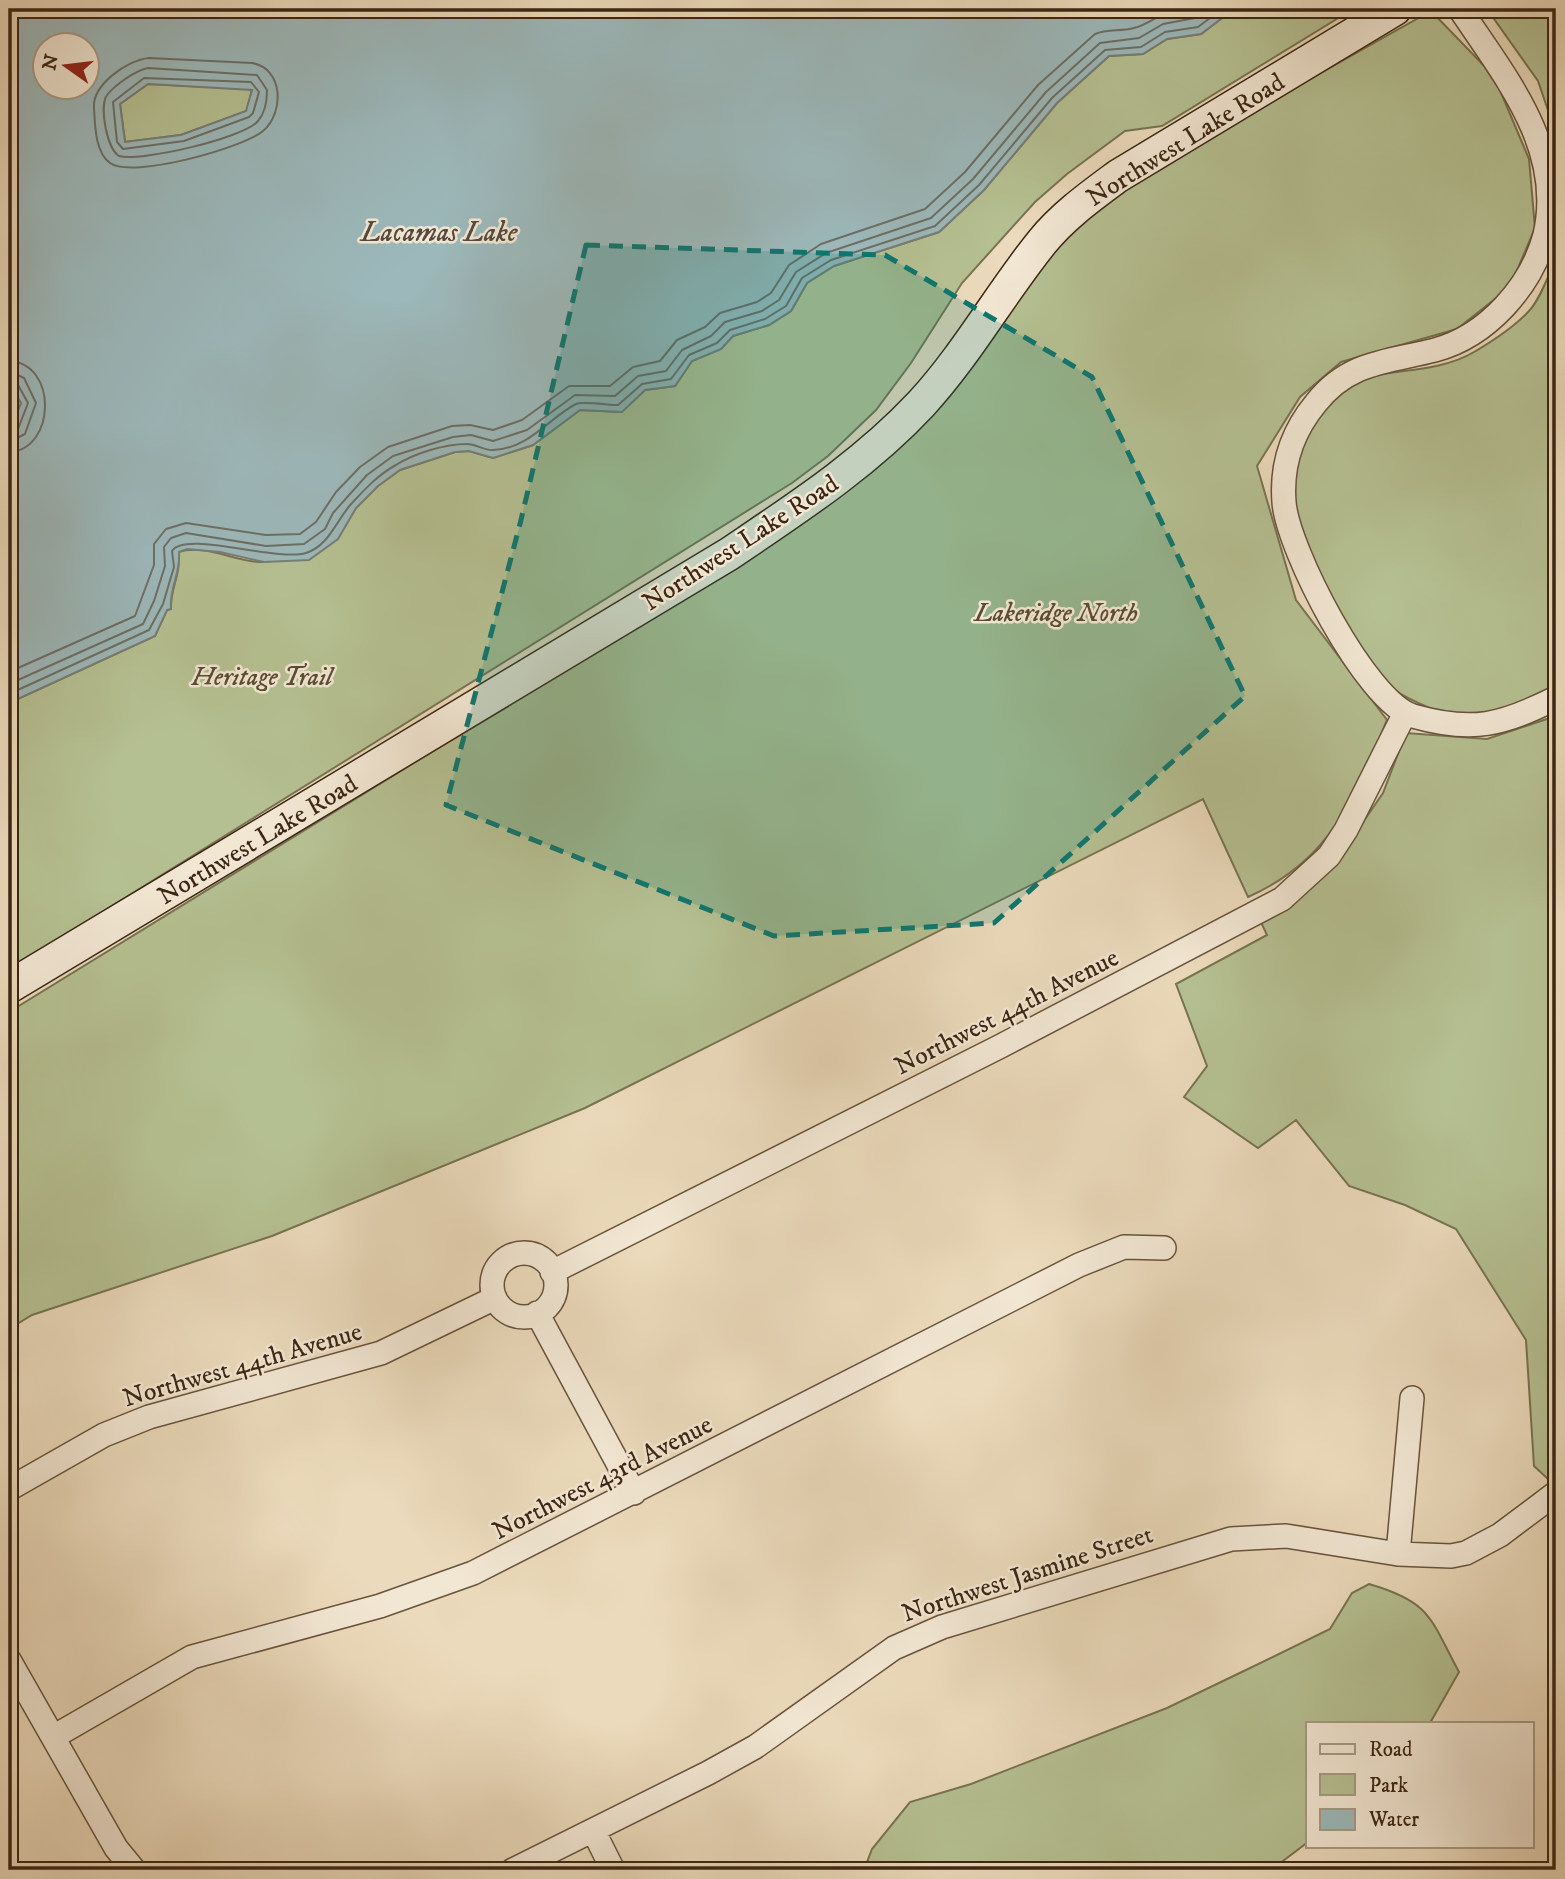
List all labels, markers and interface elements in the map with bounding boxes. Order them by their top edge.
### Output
north arrow [32,32,102,102]
text: N [38,52,64,73]
street label: Northwest Lake Road [1081,66,1291,215]
water label: Lacamas Lake [359,215,519,250]
street label: Northwest Lake Road [636,467,845,619]
park label: Lakeridge North [972,597,1138,630]
park label: Heritage Trail [190,661,336,694]
street label: Northwest Lake Road [152,768,364,913]
street label: Northwest 44th Avenue [889,942,1124,1083]
street label: Northwest 44th Avenue [119,1316,366,1415]
street label: Northwest 43rd Avenue [487,1409,718,1548]
street label: Northwest Jasmine Street [898,1518,1157,1631]
legend [1306,1722,1534,1848]
text: Road [1369,1737,1413,1763]
text: Park [1369,1773,1409,1799]
text: Water [1368,1807,1419,1833]

